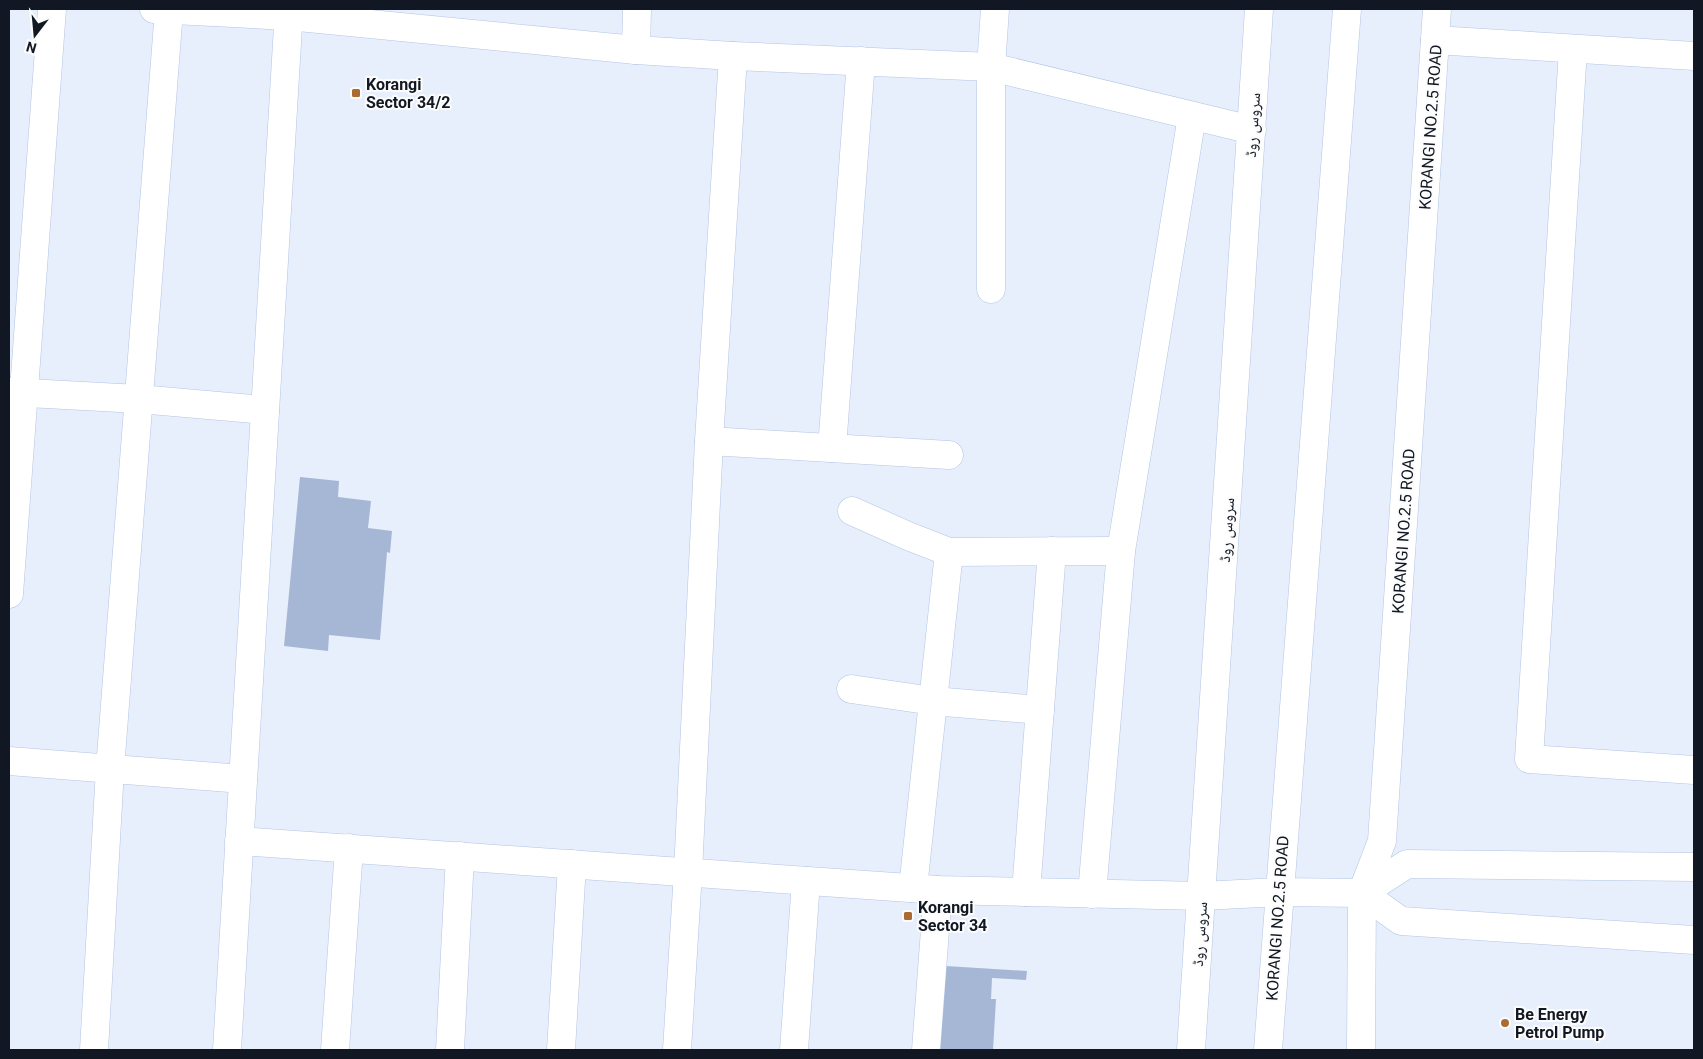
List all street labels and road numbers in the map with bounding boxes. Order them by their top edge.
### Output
street label: KORANGI NO.2.5 ROAD [1415,44,1446,210]
street label: سروس روڈ [1241,92,1265,158]
street label: KORANGI NO.2.5 ROAD [1388,448,1419,614]
street label: سروس روڈ [1215,497,1239,563]
street label: KORANGI NO.2.5 ROAD [1262,835,1293,1001]
street label: سروس روڈ [1188,901,1212,967]

